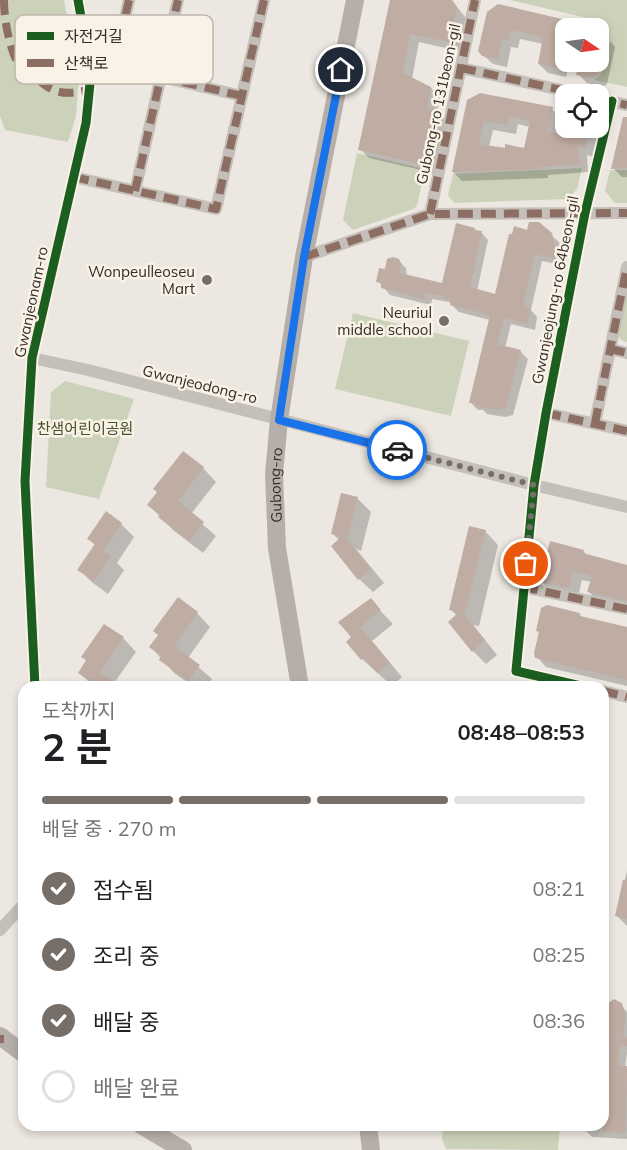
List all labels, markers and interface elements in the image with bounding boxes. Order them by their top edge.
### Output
legend [15,15,213,84]
north arrow [555,18,609,72]
map controls [555,18,609,138]
street label: Gubong-ro 131beon-gil [412,22,464,186]
text: 자전거길 [64,26,123,46]
pin [315,44,366,95]
text: 산책로 [64,53,108,73]
icon: home [324,53,357,86]
button: locate [555,84,609,138]
street label: Gwanjeojung-ro 64beon-gil [527,194,583,386]
street label: Gwanjeonam-ro [10,245,52,359]
place label: Wonpeulleoseu Mart [88,262,195,298]
marker: Wonpeulleoseu Mart [200,273,214,287]
place label: Neuriul middle school [337,303,432,339]
marker: Neuriul middle school [437,314,451,328]
street label: Gwanjeodong-ro [141,361,259,407]
park label: 찬샘어린이공원 [37,419,133,438]
courier [367,420,427,480]
icon: car [381,434,414,467]
street label: Gubong-ro [264,446,286,523]
pin [500,538,551,589]
icon: bag [509,547,542,580]
text: 도착까지 [42,698,116,723]
text: 08:48–08:53 [457,718,585,746]
text: 2 분 [42,722,112,771]
text: 배달 중 · 270 m [42,816,176,841]
icon: check [42,872,75,905]
text: 접수됨 [93,876,154,904]
text: 08:21 [532,876,585,901]
icon: check [42,938,75,971]
text: 조리 중 [93,942,159,970]
text: 08:25 [532,942,585,967]
icon: check [42,1004,75,1037]
text: 배달 중 [93,1008,159,1036]
text: 08:36 [532,1008,585,1033]
text: 배달 완료 [93,1074,180,1102]

